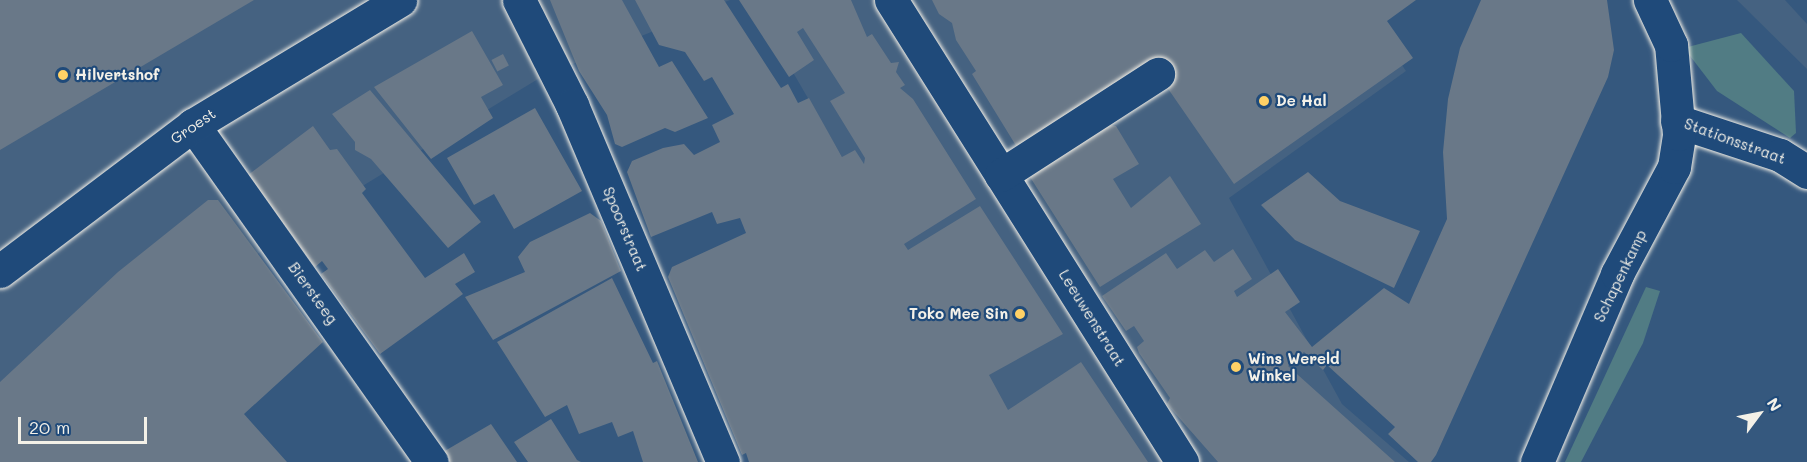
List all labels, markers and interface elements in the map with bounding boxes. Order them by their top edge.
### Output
place label: Hilvertshof [75,66,160,84]
marker: Hilvertshof [56,68,70,82]
place label: De Hal [1276,92,1326,110]
marker: De Hal [1257,94,1271,108]
street label: Groest [167,104,219,148]
street label: Stationsstraat [1682,114,1788,168]
street label: Spoorstraat [599,184,651,274]
street label: Schapenkamp [1590,227,1650,325]
street label: Biersteeg [285,259,341,327]
street label: Leeuwenstraat [1055,266,1129,370]
place label: Toko Mee Sin [909,305,1008,323]
marker: Toko Mee Sin [1013,307,1027,321]
place label: Wins Wereld Winkel [1248,349,1339,384]
marker: Wins Wereld Winkel [1229,360,1243,374]
north arrow [1729,384,1789,444]
text: N [1763,393,1787,415]
scale bar [21,405,150,443]
text: 20 m [29,415,70,439]

